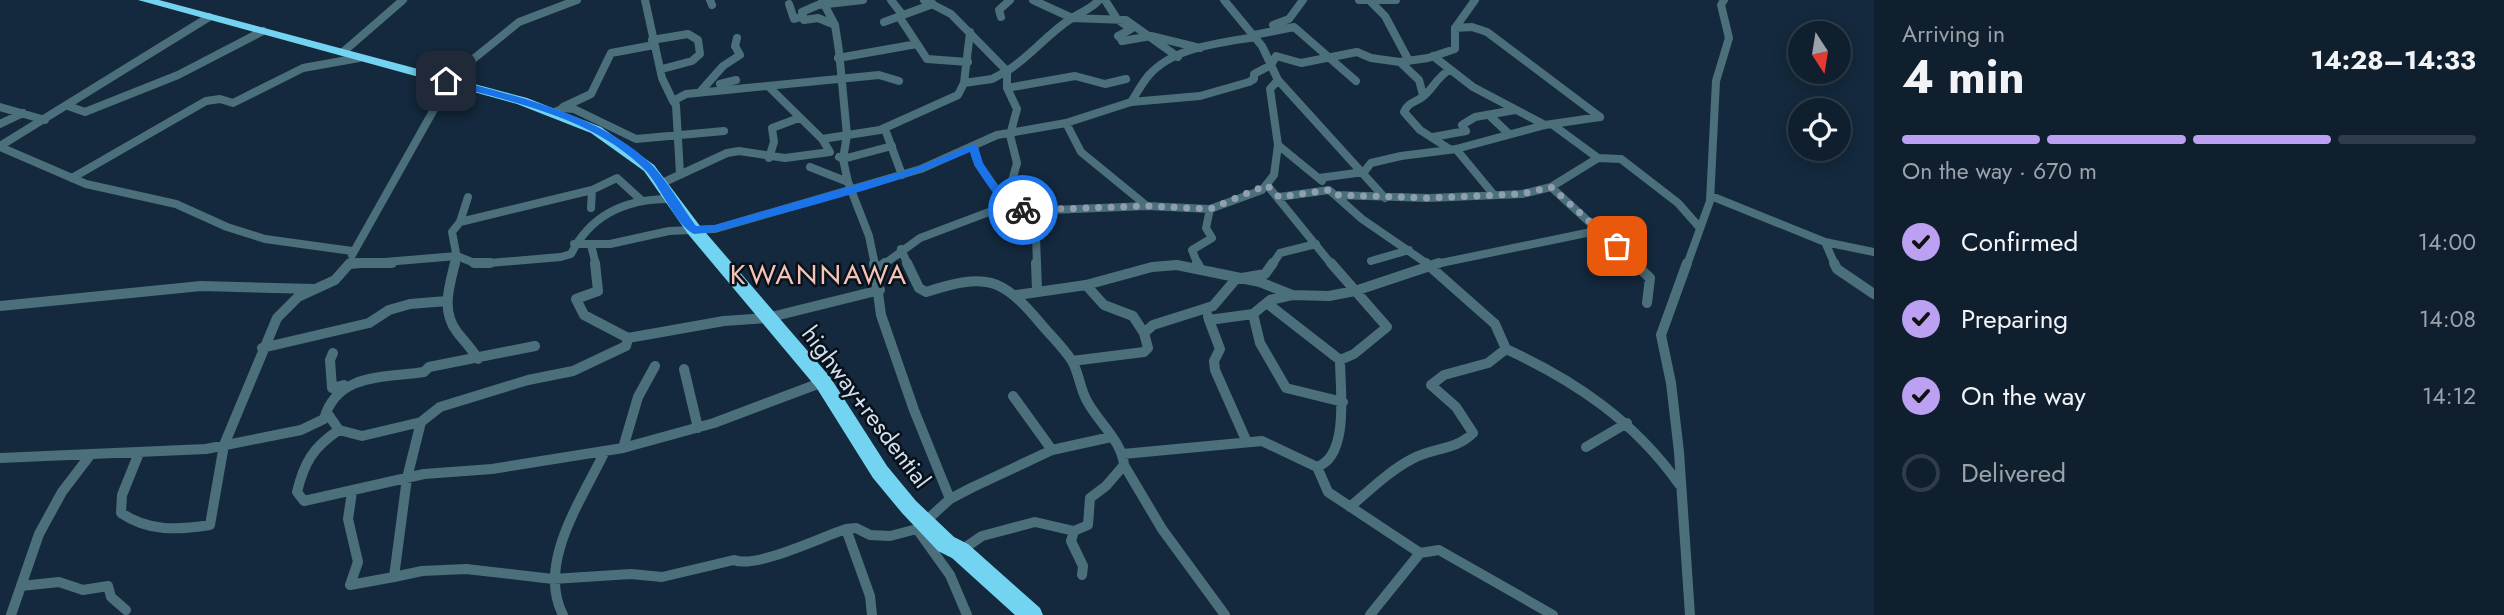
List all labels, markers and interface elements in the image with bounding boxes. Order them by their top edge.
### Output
text: Arriving in [1902,17,2005,51]
north arrow [1788,21,1852,84]
map controls [1788,21,1851,161]
text: 14:28–14:33 [2310,41,2476,79]
text: 4 min [1902,44,2025,110]
pin [416,51,476,111]
icon: home [427,62,465,100]
button: locate [1788,98,1851,161]
text: On the way · 670 m [1902,154,2097,188]
courier [988,175,1058,245]
icon: bike [1004,191,1042,229]
pin [1587,216,1647,276]
icon: check [1902,223,1940,261]
text: Confirmed [1961,223,2078,261]
text: 14:00 [2418,225,2476,259]
icon: bag [1598,227,1636,265]
district label: KWANNAWA [730,254,908,295]
icon: check [1902,300,1940,338]
text: Preparing [1961,300,2068,338]
text: 14:08 [2419,302,2476,336]
street label: highway+resdential [794,318,939,495]
icon: check [1902,377,1940,415]
text: On the way [1961,377,2086,415]
text: 14:12 [2422,379,2476,413]
text: Delivered [1961,454,2066,492]

